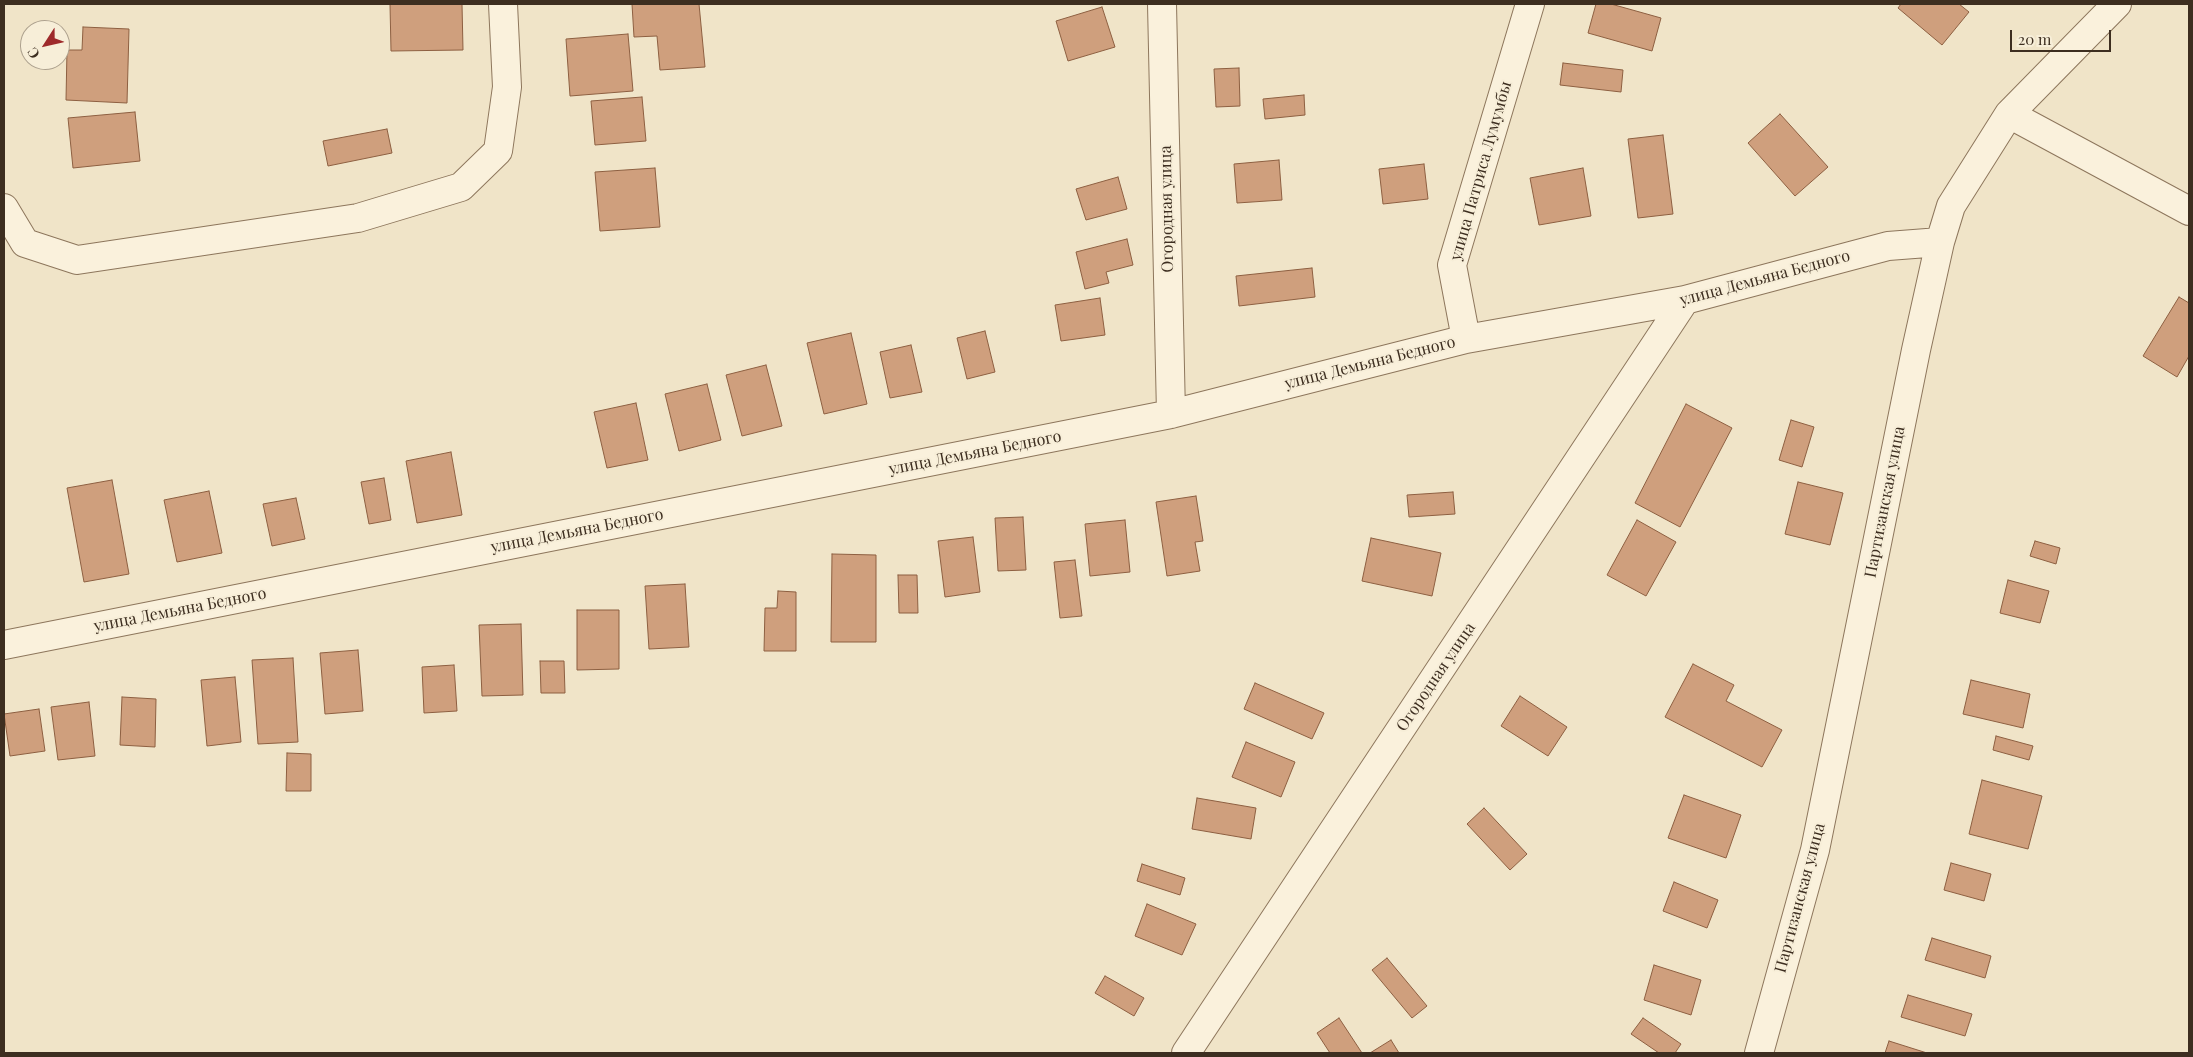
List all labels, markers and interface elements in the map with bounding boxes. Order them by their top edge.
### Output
north arrow [20,20,70,70]
scale bar [2013,20,2114,52]
text: 20 m [2018,29,2051,49]
text: С [23,44,44,63]
street label: улица Патриса Лумумбы [1446,79,1516,263]
street label: Огородная улица [1156,145,1178,273]
street label: улица Демьяна Бедного [1678,246,1852,310]
street label: улица Демьяна Бедного [1283,332,1457,394]
street label: Партизанская улица [1861,425,1909,579]
street label: улица Демьяна Бедного [887,427,1063,479]
street label: улица Демьяна Бедного [489,505,665,557]
street label: улица Демьяна Бедного [92,584,268,636]
street label: Огородная улица [1393,619,1479,735]
street label: Партизанская улица [1771,821,1829,975]

